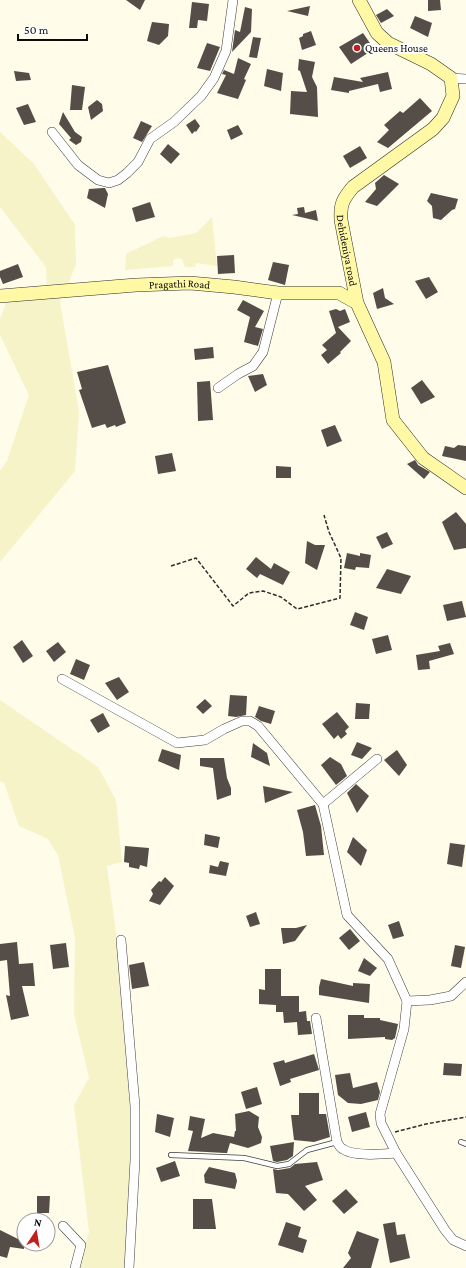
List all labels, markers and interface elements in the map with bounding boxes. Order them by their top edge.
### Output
scale bar [18,16,87,42]
text: 50 m [24,23,49,37]
place label: Queens House [365,42,428,54]
marker: Queens House [352,43,362,53]
street label: Dehideniya road [335,214,360,287]
street label: Pragathi Road [149,277,211,291]
north arrow [16,1212,56,1252]
text: N [33,1216,43,1229]

